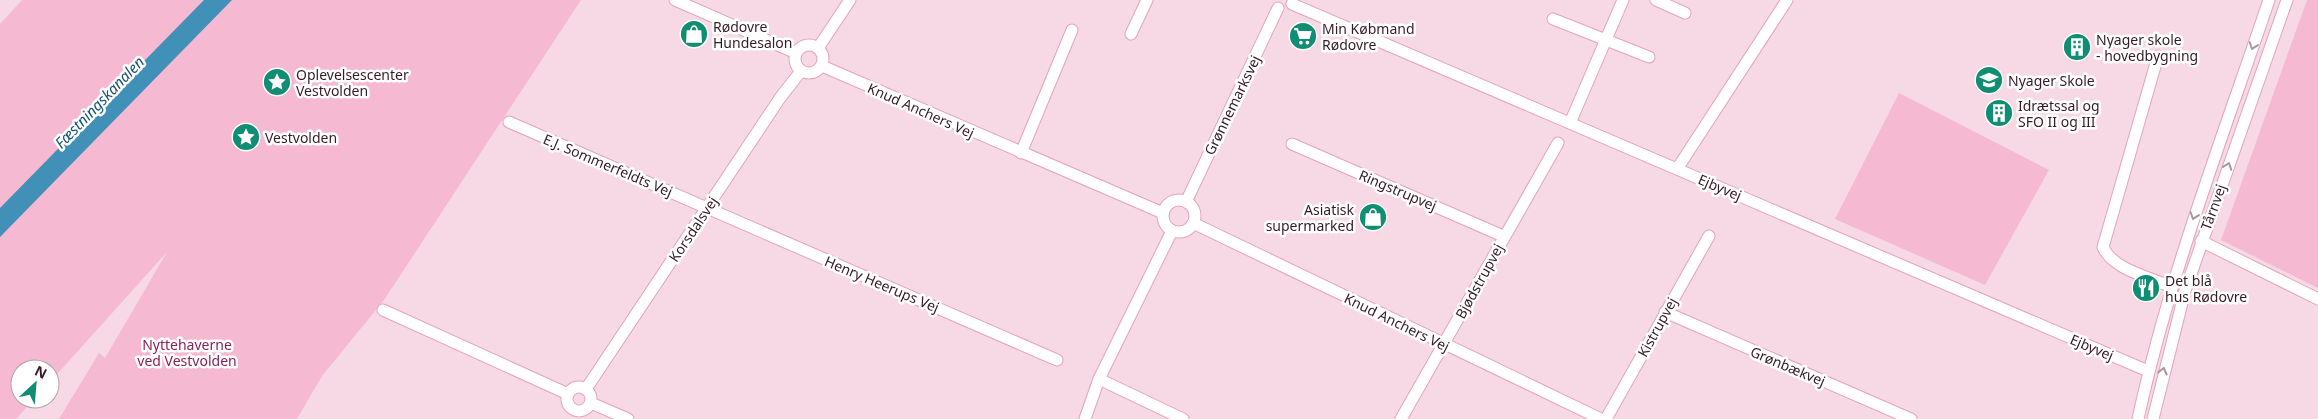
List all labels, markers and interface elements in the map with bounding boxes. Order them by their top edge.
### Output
place label: Rødovre Hundesalon [713,17,792,52]
shop icon: Rødovre Hundesalon [679,19,709,49]
place label: Min Købmand Rødovre [1322,19,1415,54]
supermarket icon: Min Købmand Rødovre [1288,21,1318,51]
place label: Nyager skole - hovedbygning [2096,30,2198,65]
building icon: Nyager skole - hovedbygning [2062,32,2092,62]
one-way arrow [2249,41,2259,50]
water label: Fæstningskanalen [50,52,148,152]
street label: Grønnemarksvej [1200,52,1264,158]
place label: Oplevelsescenter Vestvolden [296,65,409,100]
school or university icon: Nyager Skole [1974,65,2004,95]
place icon: Oplevelsescenter Vestvolden [262,67,292,97]
place label: Nyager Skole [2008,71,2095,90]
street label: Knud Anchers Vej [865,78,977,142]
place label: Idrætssal og SFO II og III [2018,96,2100,131]
building icon: Idrætssal og SFO II og III [1984,98,2014,128]
place icon: Vestvolden [231,122,261,152]
place label: Vestvolden [265,128,337,147]
street label: E.J. Sommerfeldts Vej [540,129,676,201]
one-way arrow [2222,163,2232,171]
street label: Ringstrupvej [1356,165,1440,215]
street label: Ejbyvej [1695,169,1745,205]
street label: Tårnvej [2196,181,2230,233]
street label: Korsdalsvej [664,193,722,265]
place label: Asiatisk supermarked [1266,200,1355,235]
shop icon: Asiatisk supermarked [1358,202,1388,232]
one-way arrow [2190,212,2200,220]
street label: Bjødstrupvej [1451,240,1507,322]
street label: Henry Heerups Vej [822,251,942,317]
place label: Det blå hus Rødovre [2165,271,2247,306]
restaurant icon: Det blå hus Rødovre [2131,273,2161,303]
street label: Knud Anchers Vej [1341,288,1453,356]
street label: Kistrupvej [1633,294,1681,360]
street label: Ejbyvej [2067,329,2117,365]
park label: Nyttehaverne ved Vestvolden [137,335,237,370]
street label: Grønbækvej [1748,342,1828,390]
north arrow [10,359,60,409]
text: N [32,361,50,383]
one-way arrow [2158,368,2168,376]

